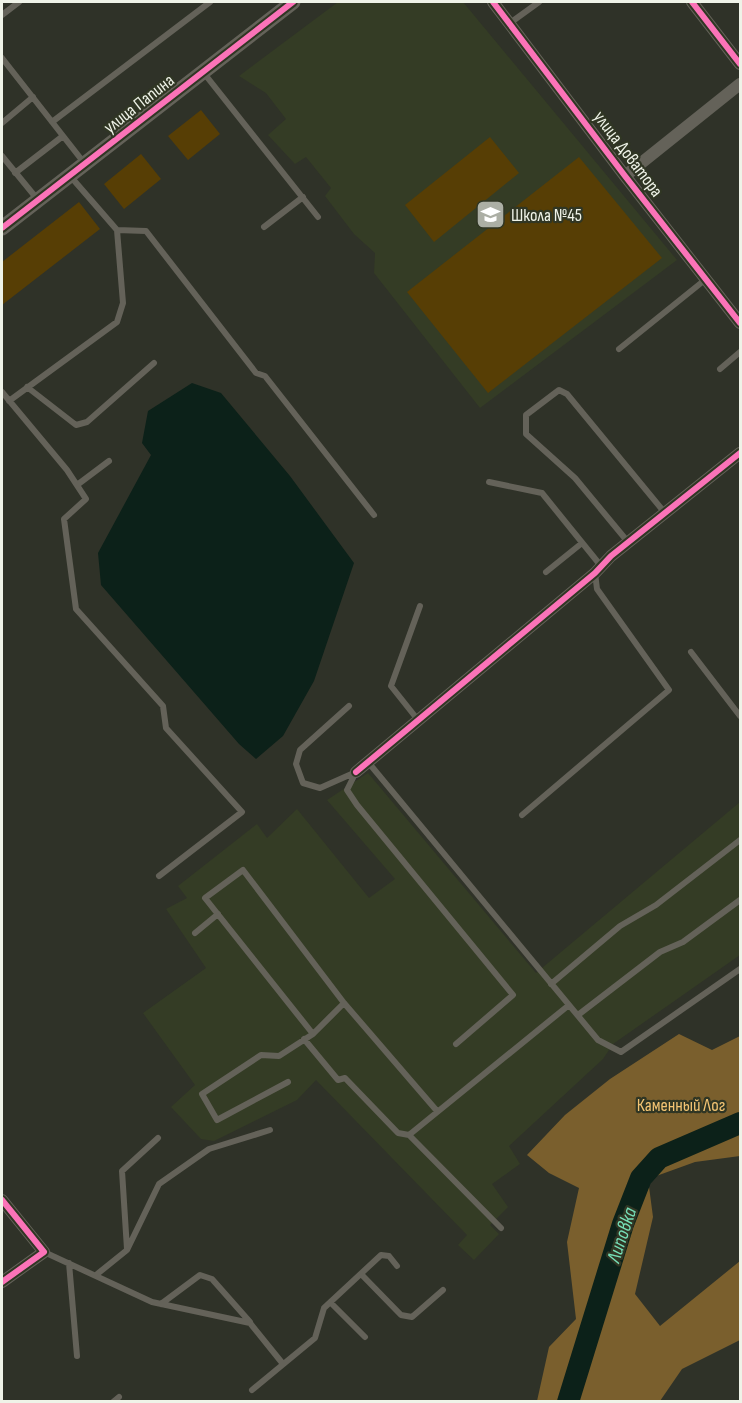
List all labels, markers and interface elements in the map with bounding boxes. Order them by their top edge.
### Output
street label: улица Папина [100,70,179,138]
street label: улица Доватора [589,107,667,201]
school or university icon: Школа №45 [474,199,506,231]
place label: Школа №45 [511,205,582,226]
park label: Каменный Лог [637,1095,725,1116]
water label: Липовка [602,1204,642,1266]

